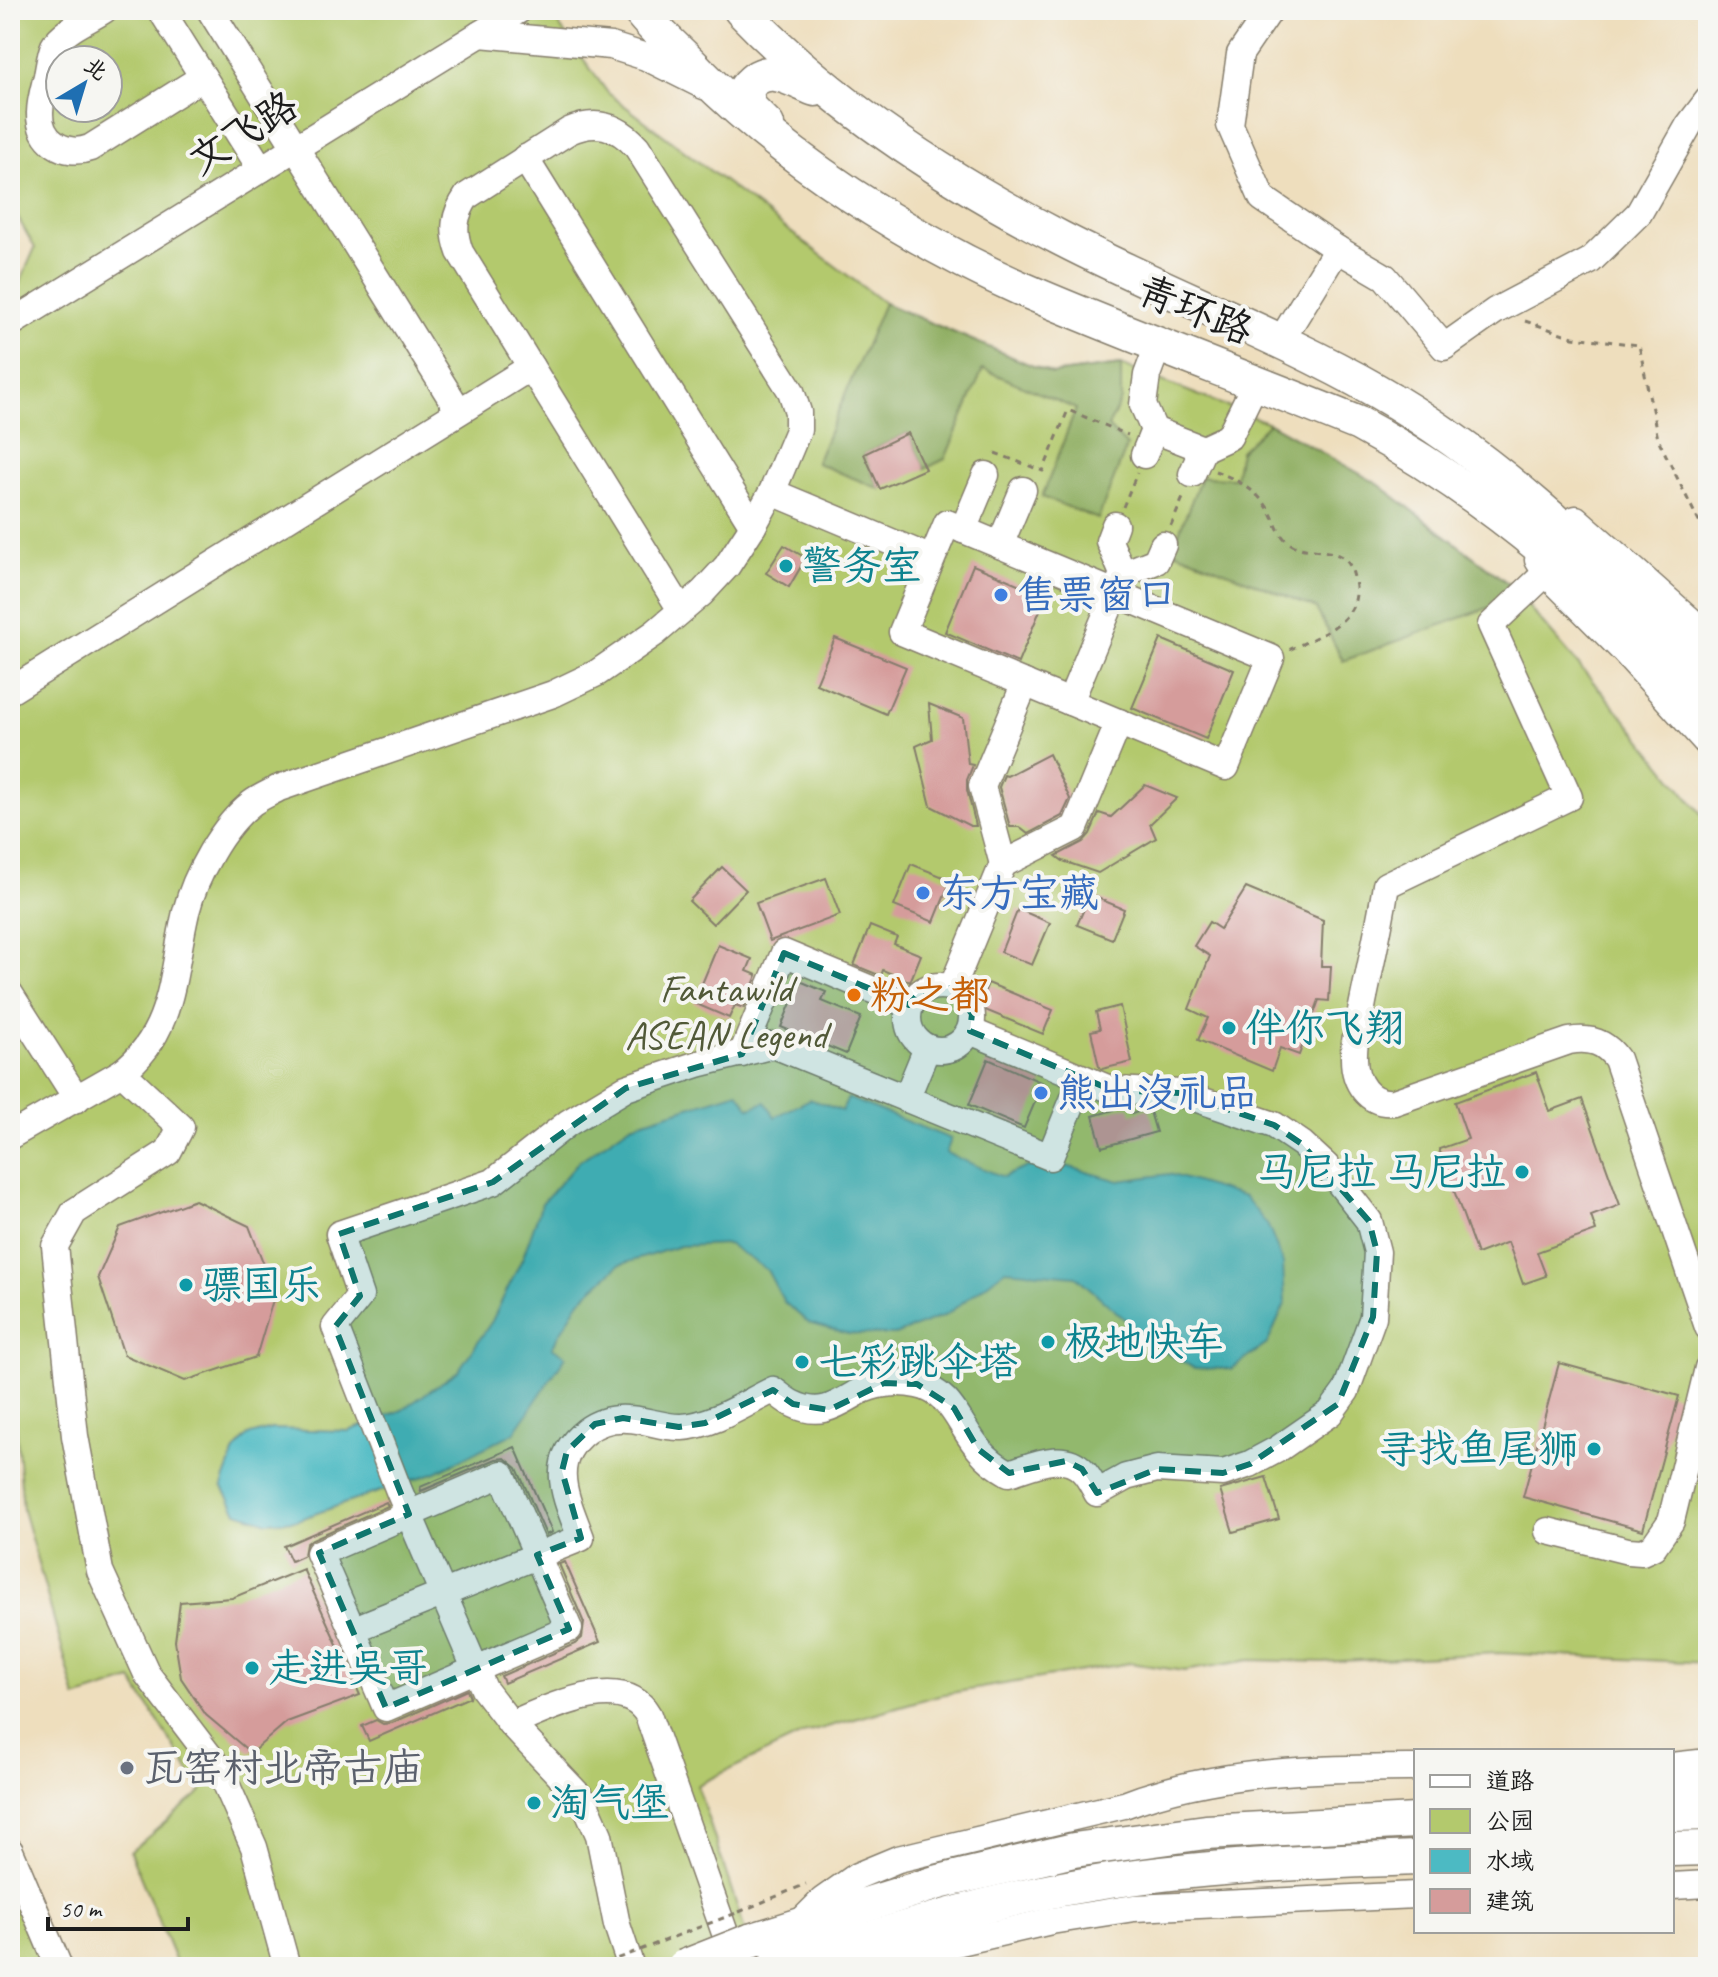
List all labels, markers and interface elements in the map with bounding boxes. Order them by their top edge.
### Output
north arrow [44,44,124,124]
text: 北 [78,51,113,87]
street label: 文飞路 [179,80,307,186]
street label: 青环路 [1130,264,1260,356]
place label: 警务室 [802,541,922,591]
marker: 警务室 [777,557,795,575]
place label: 售票窗口 [1017,570,1177,620]
marker: 售票窗口 [992,586,1010,604]
place label: 东方宝藏 [939,868,1099,918]
marker: 东方宝藏 [914,884,932,902]
park label: Fantawild ASEAN Legend [625,964,832,1060]
place label: 粉之都 [870,970,990,1020]
marker: 粉之都 [845,986,863,1004]
place label: 伴你飞翔 [1245,1003,1405,1053]
marker: 伴你飞翔 [1220,1019,1238,1037]
place label: 熊出没礼品 [1057,1068,1257,1118]
marker: 熊出没礼品 [1032,1084,1050,1102]
place label: 马尼拉 马尼拉 [1256,1147,1506,1197]
marker: 马尼拉 马尼拉 [1513,1163,1531,1181]
place label: 骠国乐 [202,1260,322,1310]
marker: 骠国乐 [177,1276,195,1294]
place label: 极地快车 [1064,1317,1224,1367]
marker: 极地快车 [1039,1333,1057,1351]
place label: 七彩跳伞塔 [818,1337,1018,1387]
marker: 七彩跳伞塔 [793,1353,811,1371]
place label: 寻找鱼尾狮 [1378,1424,1578,1474]
marker: 寻找鱼尾狮 [1585,1440,1603,1458]
place label: 走进吴哥 [268,1643,428,1693]
marker: 走进吴哥 [243,1659,261,1677]
place label: 瓦窑村北帝古庙 [143,1743,423,1793]
legend [1414,1749,1674,1933]
marker: 瓦窑村北帝古庙 [118,1759,136,1777]
text: 道路 [1486,1766,1534,1796]
place label: 淘气堡 [550,1778,670,1828]
marker: 淘气堡 [525,1794,543,1812]
text: 公园 [1486,1806,1534,1836]
text: 水域 [1486,1846,1534,1876]
scale bar [48,1881,188,1931]
text: 建筑 [1486,1886,1534,1916]
text: 50 m [60,1894,103,1924]

